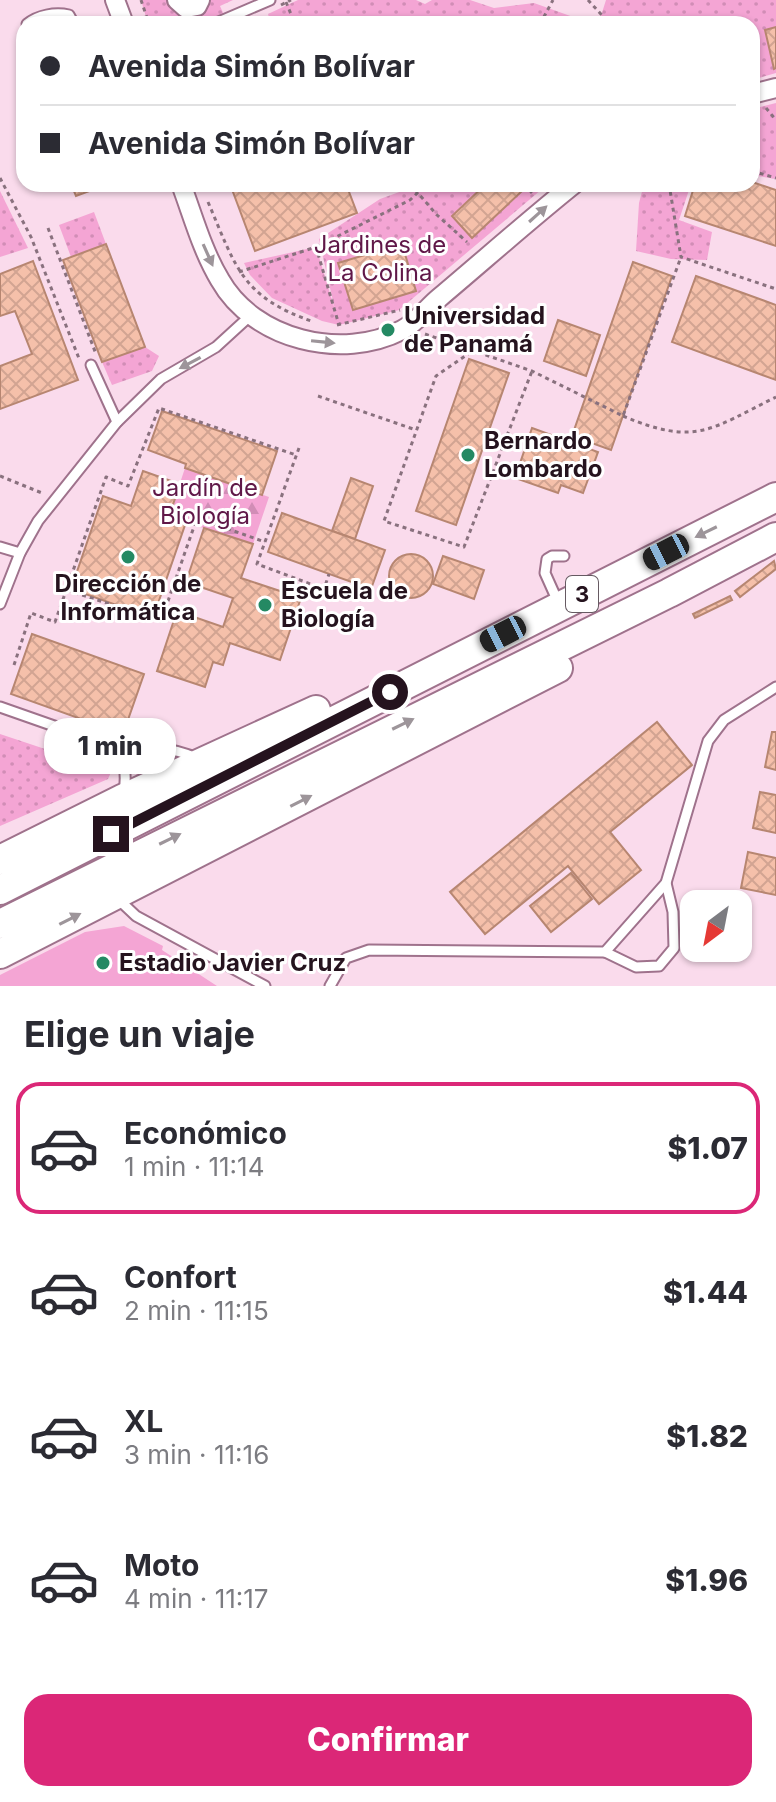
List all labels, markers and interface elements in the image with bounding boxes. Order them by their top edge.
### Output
text: Avenida Simón Bolívar [88,48,415,84]
text: Avenida Simón Bolívar [88,125,415,161]
one-way arrow [527,206,547,223]
park label: Jardines de La Colina [314,230,446,287]
one-way arrow [201,243,215,267]
place label: Universidad de Panamá [404,301,545,358]
marker: Universidad de Panamá [379,321,397,339]
one-way arrow [311,336,336,349]
one-way arrow [179,356,202,369]
place label: Bernardo Lombardo [484,426,603,483]
marker: Bernardo Lombardo [459,446,477,464]
park label: Jardín de Biología [152,473,258,530]
one-way arrow [695,525,718,539]
car [639,530,693,574]
marker: Dirección de Informática [119,548,137,566]
place label: Dirección de Informática [55,569,201,626]
place label: Escuela de Biología [281,576,408,633]
road number: 3 [566,576,598,612]
marker: Escuela de Biología [256,596,274,614]
car [476,612,530,656]
route start [372,674,408,710]
one-way arrow [391,717,414,730]
callout: 1 min [45,718,177,774]
text: 1 min [77,730,143,761]
one-way arrow [290,794,312,808]
route end [93,816,129,852]
one-way arrow [159,833,182,846]
north arrow [680,890,752,962]
map controls [680,890,752,962]
one-way arrow [58,913,81,926]
place label: Estadio Javier Cruz [119,948,346,977]
marker: Estadio Javier Cruz [94,954,112,972]
text: Elige un viaje [24,1012,255,1056]
icon: car [28,1112,100,1184]
text: Económico [124,1115,287,1151]
text: $1.07 [667,1130,748,1166]
text: 1 min · 11:14 [124,1151,264,1182]
icon: car [28,1256,100,1328]
text: Confort [124,1259,237,1295]
text: $1.44 [663,1274,748,1310]
text: 2 min · 11:15 [124,1295,269,1326]
icon: car [28,1400,100,1472]
text: XL [124,1403,163,1439]
text: $1.82 [666,1418,748,1454]
text: 3 min · 11:16 [124,1439,269,1470]
icon: car [28,1544,100,1616]
text: Moto [124,1547,199,1583]
text: $1.96 [665,1562,748,1598]
text: 4 min · 11:17 [124,1583,269,1614]
button: Confirmar [24,1694,752,1786]

